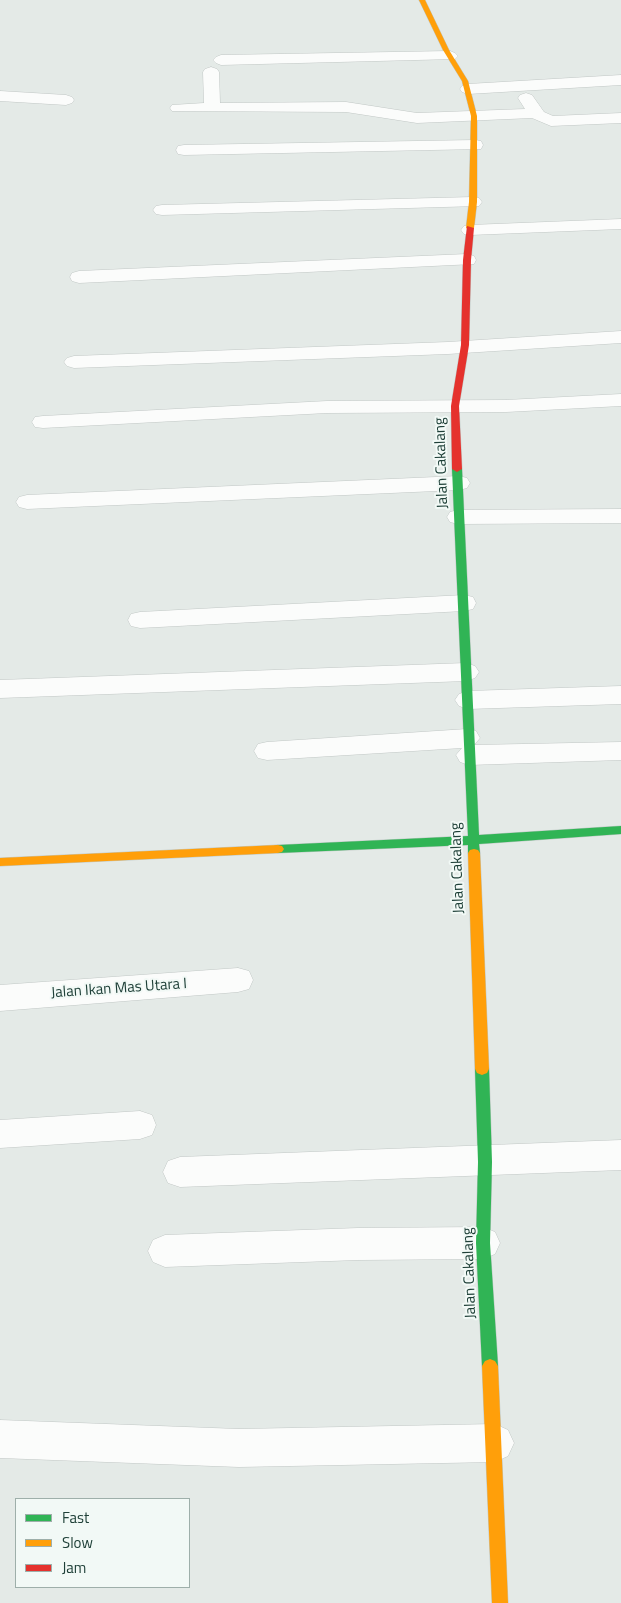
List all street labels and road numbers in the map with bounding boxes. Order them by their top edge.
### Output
street label: Jalan Cakalang [431,417,453,509]
street label: Jalan Cakalang [447,822,469,914]
street label: Jalan Ikan Mas Utara I [50,975,188,1003]
street label: Jalan Cakalang [459,1227,481,1319]

